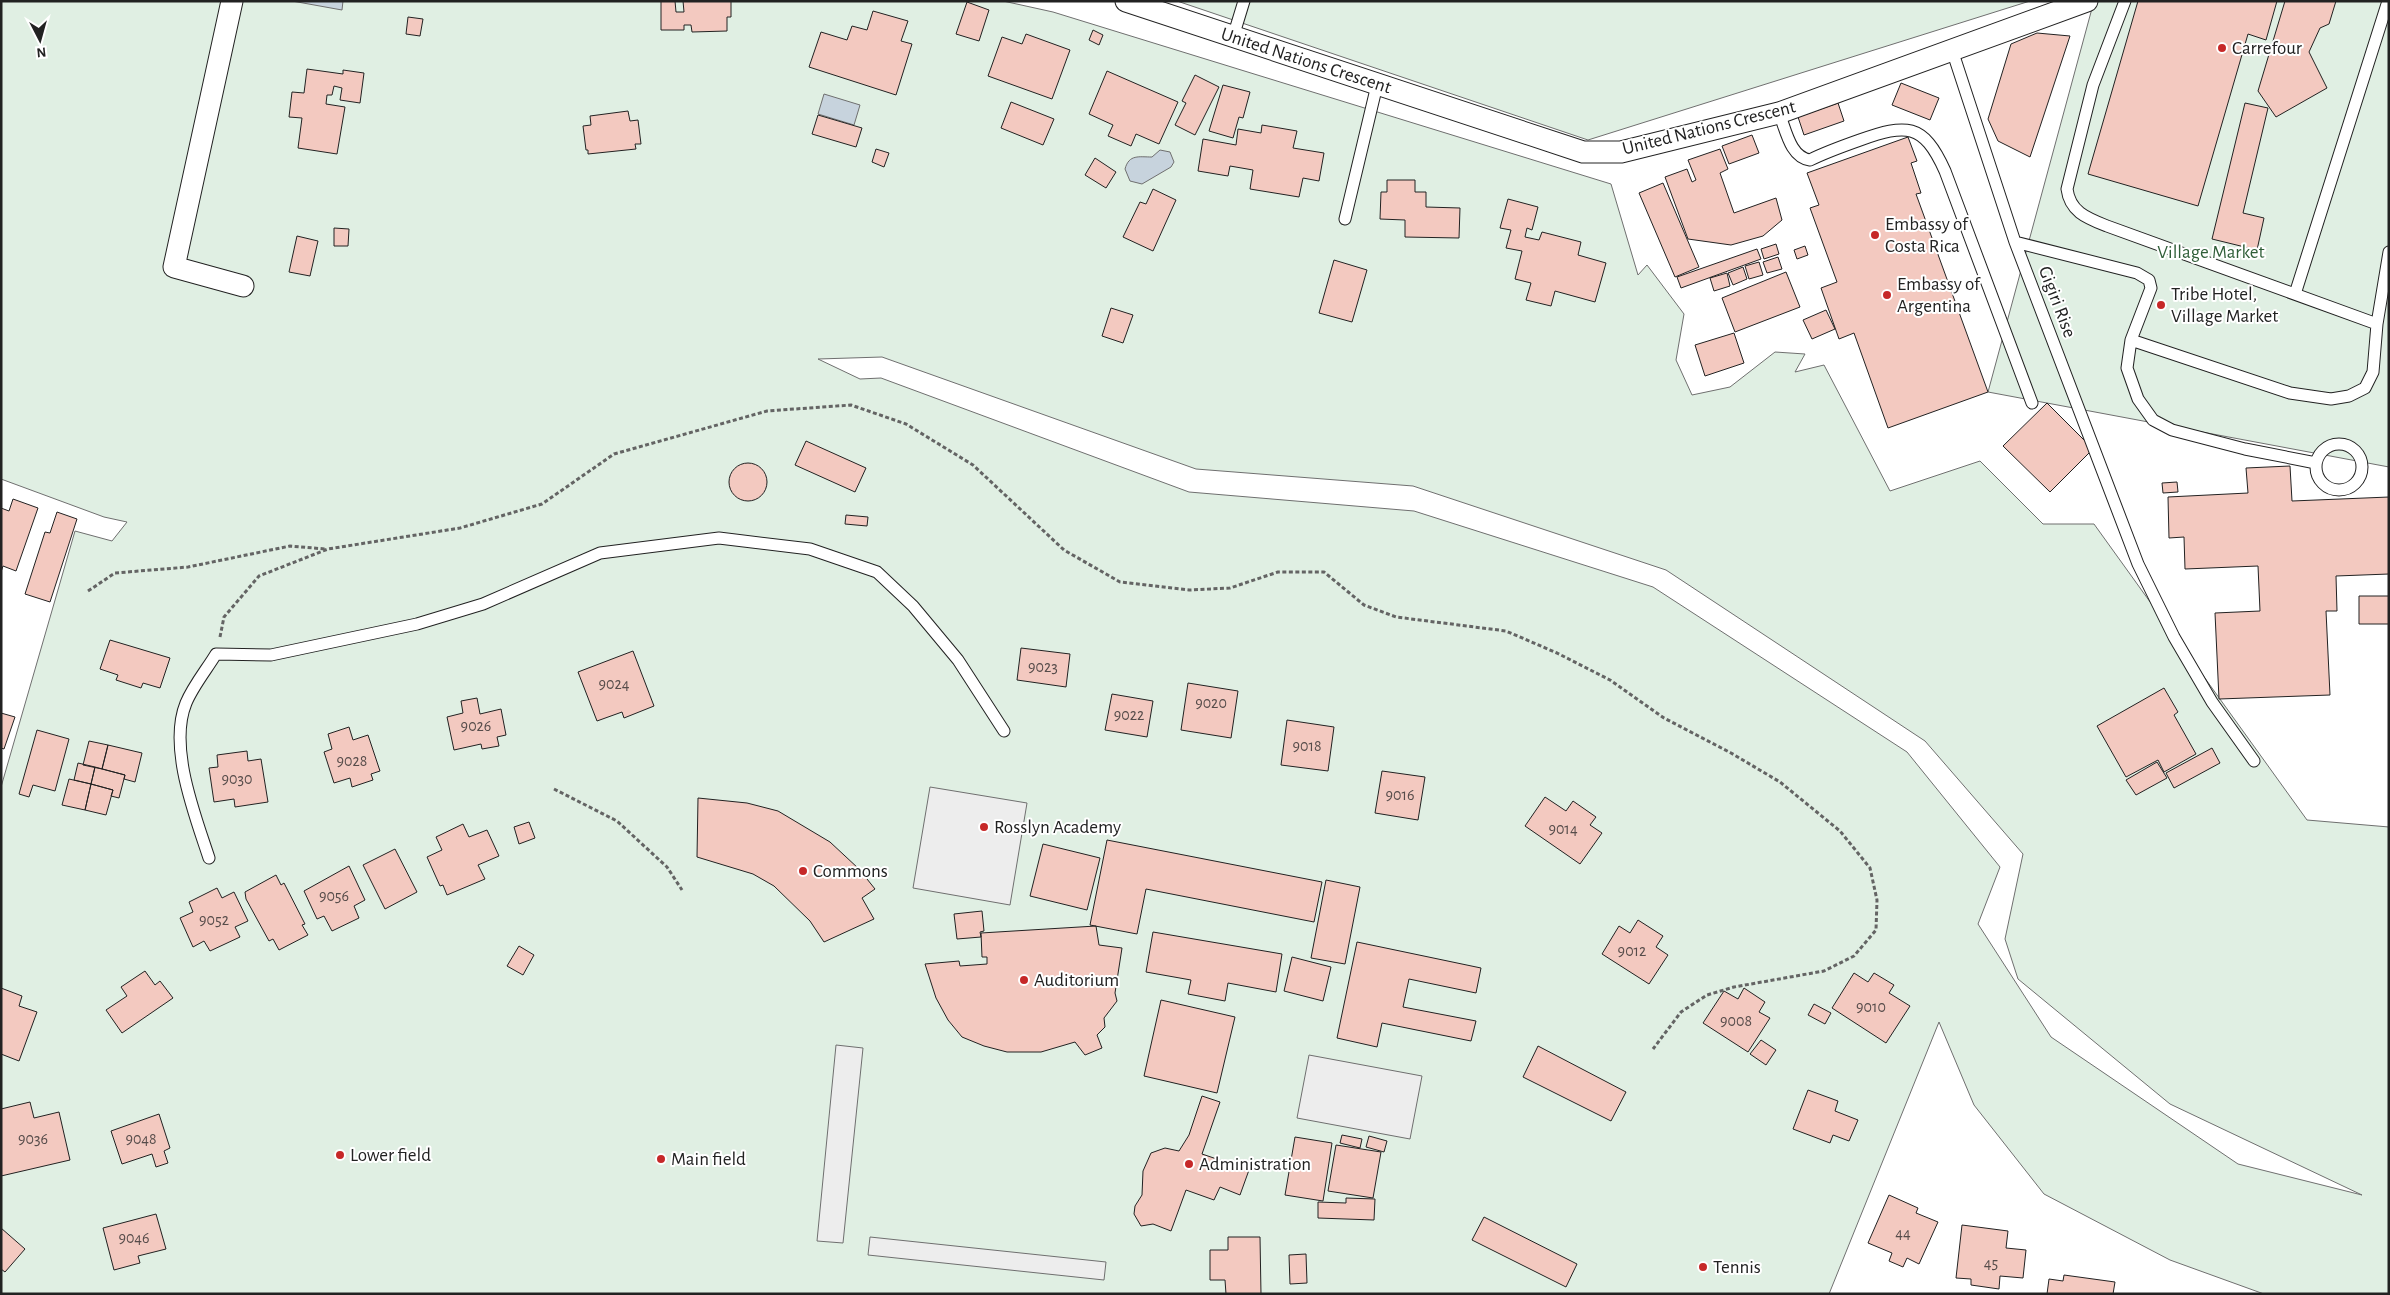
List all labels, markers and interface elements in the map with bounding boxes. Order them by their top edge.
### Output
north arrow [15,15,65,65]
street label: United Nations Crescent [1218,24,1394,98]
place label: Carrefour [2232,39,2302,58]
marker: Carrefour [2216,42,2228,54]
text: N [36,44,47,59]
street label: United Nations Crescent [1620,97,1798,159]
place label: Embassy of Costa Rica [1885,215,1969,256]
marker: Embassy of Costa Rica [1869,229,1881,241]
park label: Village Market [2157,243,2265,262]
street label: Gigiri Rise [2035,264,2079,340]
place label: Embassy of Argentina [1897,275,1981,316]
place label: Tribe Hotel, Village Market [2171,285,2278,326]
marker: Embassy of Argentina [1881,289,1893,301]
marker: Tribe Hotel, Village Market [2155,299,2167,311]
house number: 9023 [1028,659,1058,675]
house number: 9024 [599,676,630,692]
house number: 9020 [1195,695,1227,711]
house number: 9022 [1114,707,1144,723]
house number: 9026 [461,718,491,734]
house number: 9018 [1292,738,1322,754]
house number: 9028 [337,753,367,769]
house number: 9030 [221,771,253,787]
house number: 9016 [1386,787,1415,803]
place label: Rosslyn Academy [994,818,1121,837]
marker: Rosslyn Academy [978,821,990,833]
house number: 9014 [1548,821,1578,837]
place label: Commons [813,862,888,881]
marker: Commons [797,865,809,877]
house number: 9056 [319,888,349,904]
house number: 9052 [199,912,229,928]
house number: 9012 [1618,943,1646,959]
place label: Auditorium [1034,971,1119,990]
marker: Auditorium [1018,974,1030,986]
house number: 9010 [1856,999,1886,1015]
house number: 9008 [1720,1013,1752,1029]
house number: 9036 [18,1131,48,1147]
house number: 9048 [125,1131,157,1147]
place label: Lower field [350,1146,431,1165]
marker: Lower field [334,1149,346,1161]
place label: Main field [671,1150,746,1169]
marker: Main field [655,1153,667,1165]
place label: Administration [1199,1155,1311,1174]
marker: Administration [1183,1158,1195,1170]
house number: 44 [1895,1225,1911,1241]
house number: 9046 [118,1230,150,1246]
house number: 45 [1984,1255,1998,1271]
place label: Tennis [1713,1258,1761,1277]
marker: Tennis [1697,1261,1709,1273]

